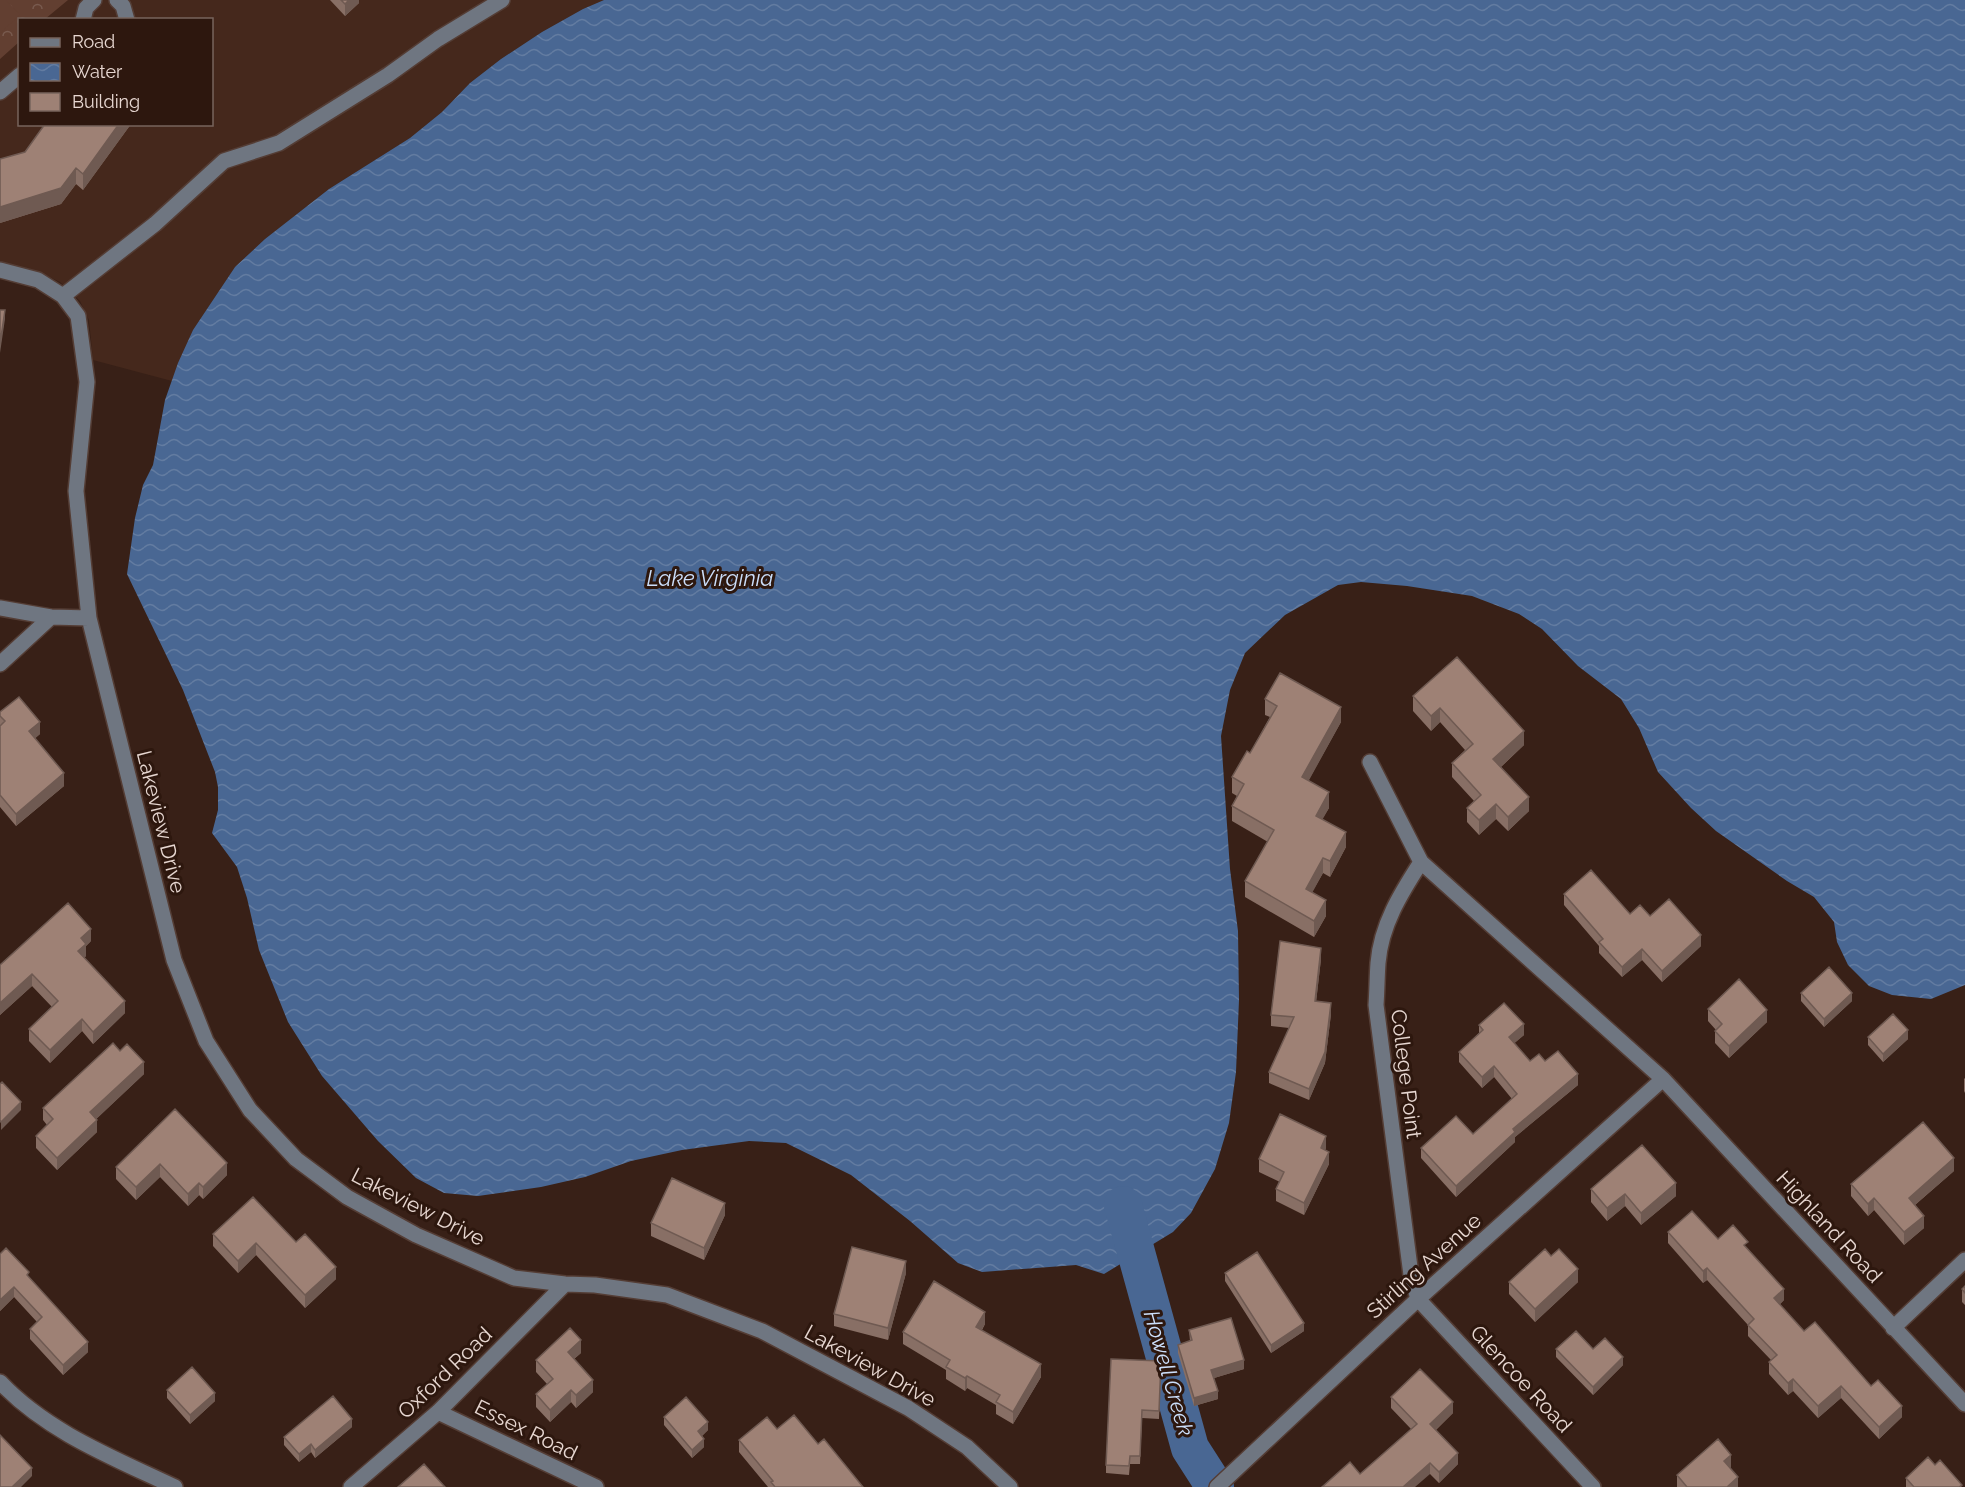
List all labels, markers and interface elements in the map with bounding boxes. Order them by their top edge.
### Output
legend [18,18,213,126]
text: Road [72,31,115,52]
text: Water [72,61,123,82]
text: Building [72,91,140,112]
water label: Lake Virginia [646,565,774,591]
street label: Lakeview Drive [132,748,191,896]
street label: College Point [1386,1008,1427,1140]
street label: Lakeview Drive [347,1162,489,1251]
street label: Highland Road [1771,1166,1887,1288]
street label: Stirling Avenue [1361,1208,1486,1324]
water label: Howell Creek [1139,1307,1199,1439]
street label: Lakeview Drive [800,1319,940,1412]
street label: Glencoe Road [1465,1320,1577,1437]
street label: Oxford Road [392,1322,497,1424]
street label: Essex Road [471,1394,582,1465]

